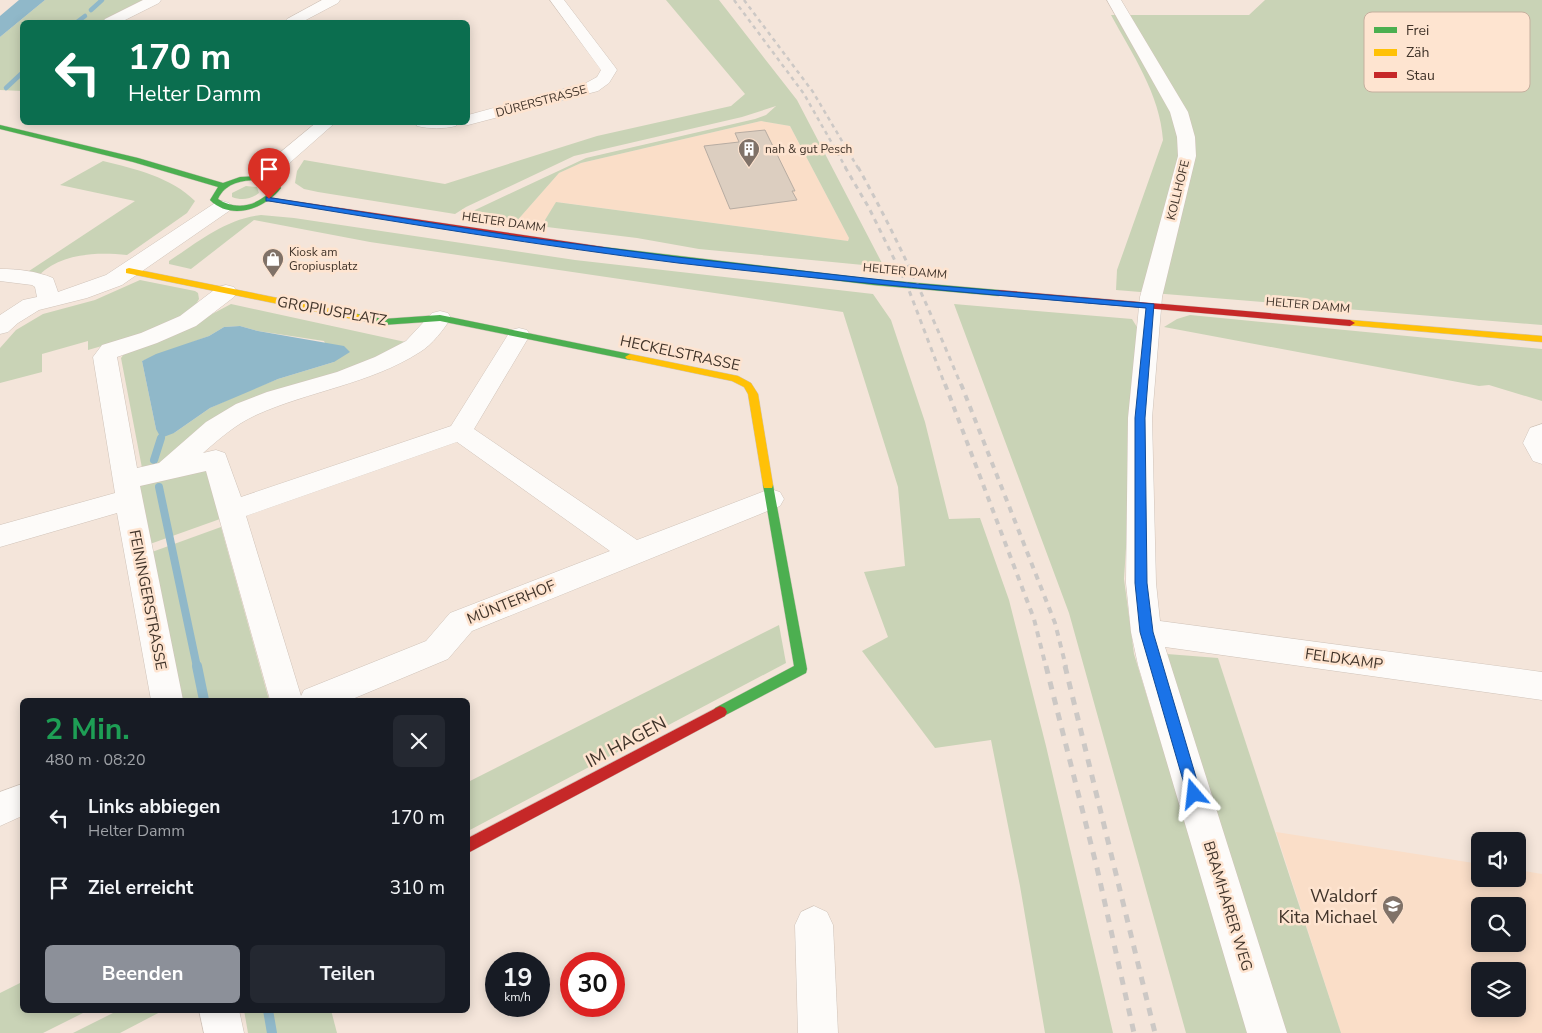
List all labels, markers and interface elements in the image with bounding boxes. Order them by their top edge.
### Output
legend [1364,12,1530,92]
text: Frei [1406,21,1429,40]
text: 170 m [128,34,231,81]
icon: left [45,40,110,105]
text: Zäh [1406,43,1429,62]
text: Stau [1406,66,1435,85]
text: Helter Damm [128,79,261,109]
street label: DÜRERSTRASSE [494,81,588,121]
building icon: nah & gut Pesch [737,137,761,168]
place label: nah & gut Pesch [765,141,852,157]
pin [248,148,290,199]
icon: arrive [255,155,283,183]
street label: KOLLHOFE [1163,158,1193,222]
street label: HELTER DAMM [461,208,547,236]
place label: Kiosk am Gropiusplatz [289,244,358,274]
shop icon: Kiosk am Gropiusplatz [261,247,285,278]
street label: HELTER DAMM [862,259,948,283]
street label: GROPIUSPLATZ [276,292,388,330]
street label: HELTER DAMM [1265,293,1351,317]
street label: HECKELSTRASSE [618,331,742,375]
street label: FEININGERSTRASSE [125,528,171,672]
street label: MÜNTERHOF [464,575,558,629]
street label: FELDKAMP [1304,644,1385,674]
text: 2 Min. [45,709,130,750]
street label: IM HAGEN [581,711,671,773]
button: close [393,715,445,767]
text: 480 m · 08:20 [45,749,146,771]
position arrow [1167,767,1219,819]
text: Links abbiegen [88,794,220,820]
icon: left [45,804,73,832]
text: 170 m [390,805,445,831]
text: Helter Damm [88,820,185,842]
map controls [1471,832,1526,1017]
button: sound [1471,832,1526,887]
street label: BRAMHARER WEG [1199,839,1257,973]
icon: arrive [45,874,73,902]
text: Ziel erreicht [88,875,193,901]
text: 310 m [390,875,445,901]
place label: Waldorf Kita Michael [1279,884,1378,929]
school or university icon: Waldorf Kita Michael [1381,894,1405,925]
button: search [1471,897,1526,952]
button: Beenden [45,945,240,1003]
button: Teilen [250,945,445,1003]
speed limit sign: 30 [560,952,625,1017]
text: 19 [502,961,533,995]
button: layers [1471,962,1526,1017]
text: km/h [504,989,531,1005]

